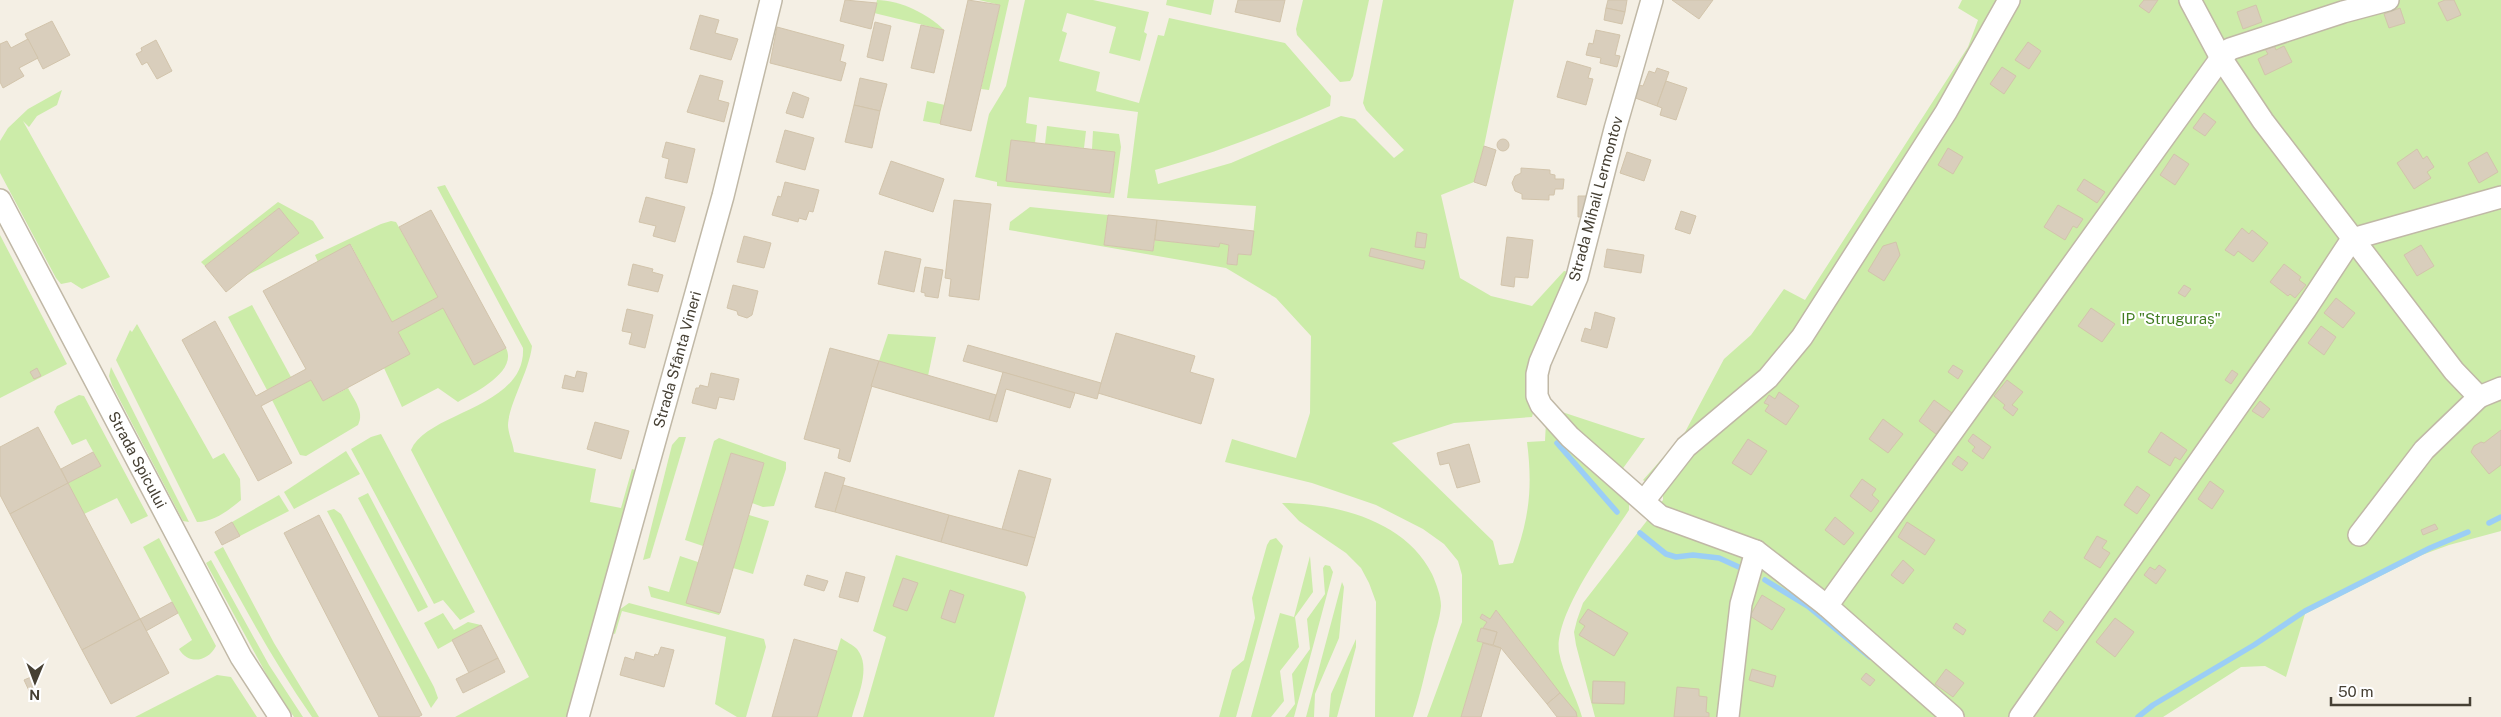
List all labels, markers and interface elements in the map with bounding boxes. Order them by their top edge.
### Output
street label: Strada Mihail Lermontov [1565,114,1626,283]
street label: Strada Sfânta Vineri [650,289,704,430]
park label: IP "Struguraș" [2121,310,2221,327]
street label: Strada Spicului [105,409,170,511]
north arrow [10,657,60,707]
scale bar [2331,674,2470,706]
text: 50 m [2338,683,2373,700]
text: N [29,687,40,703]

